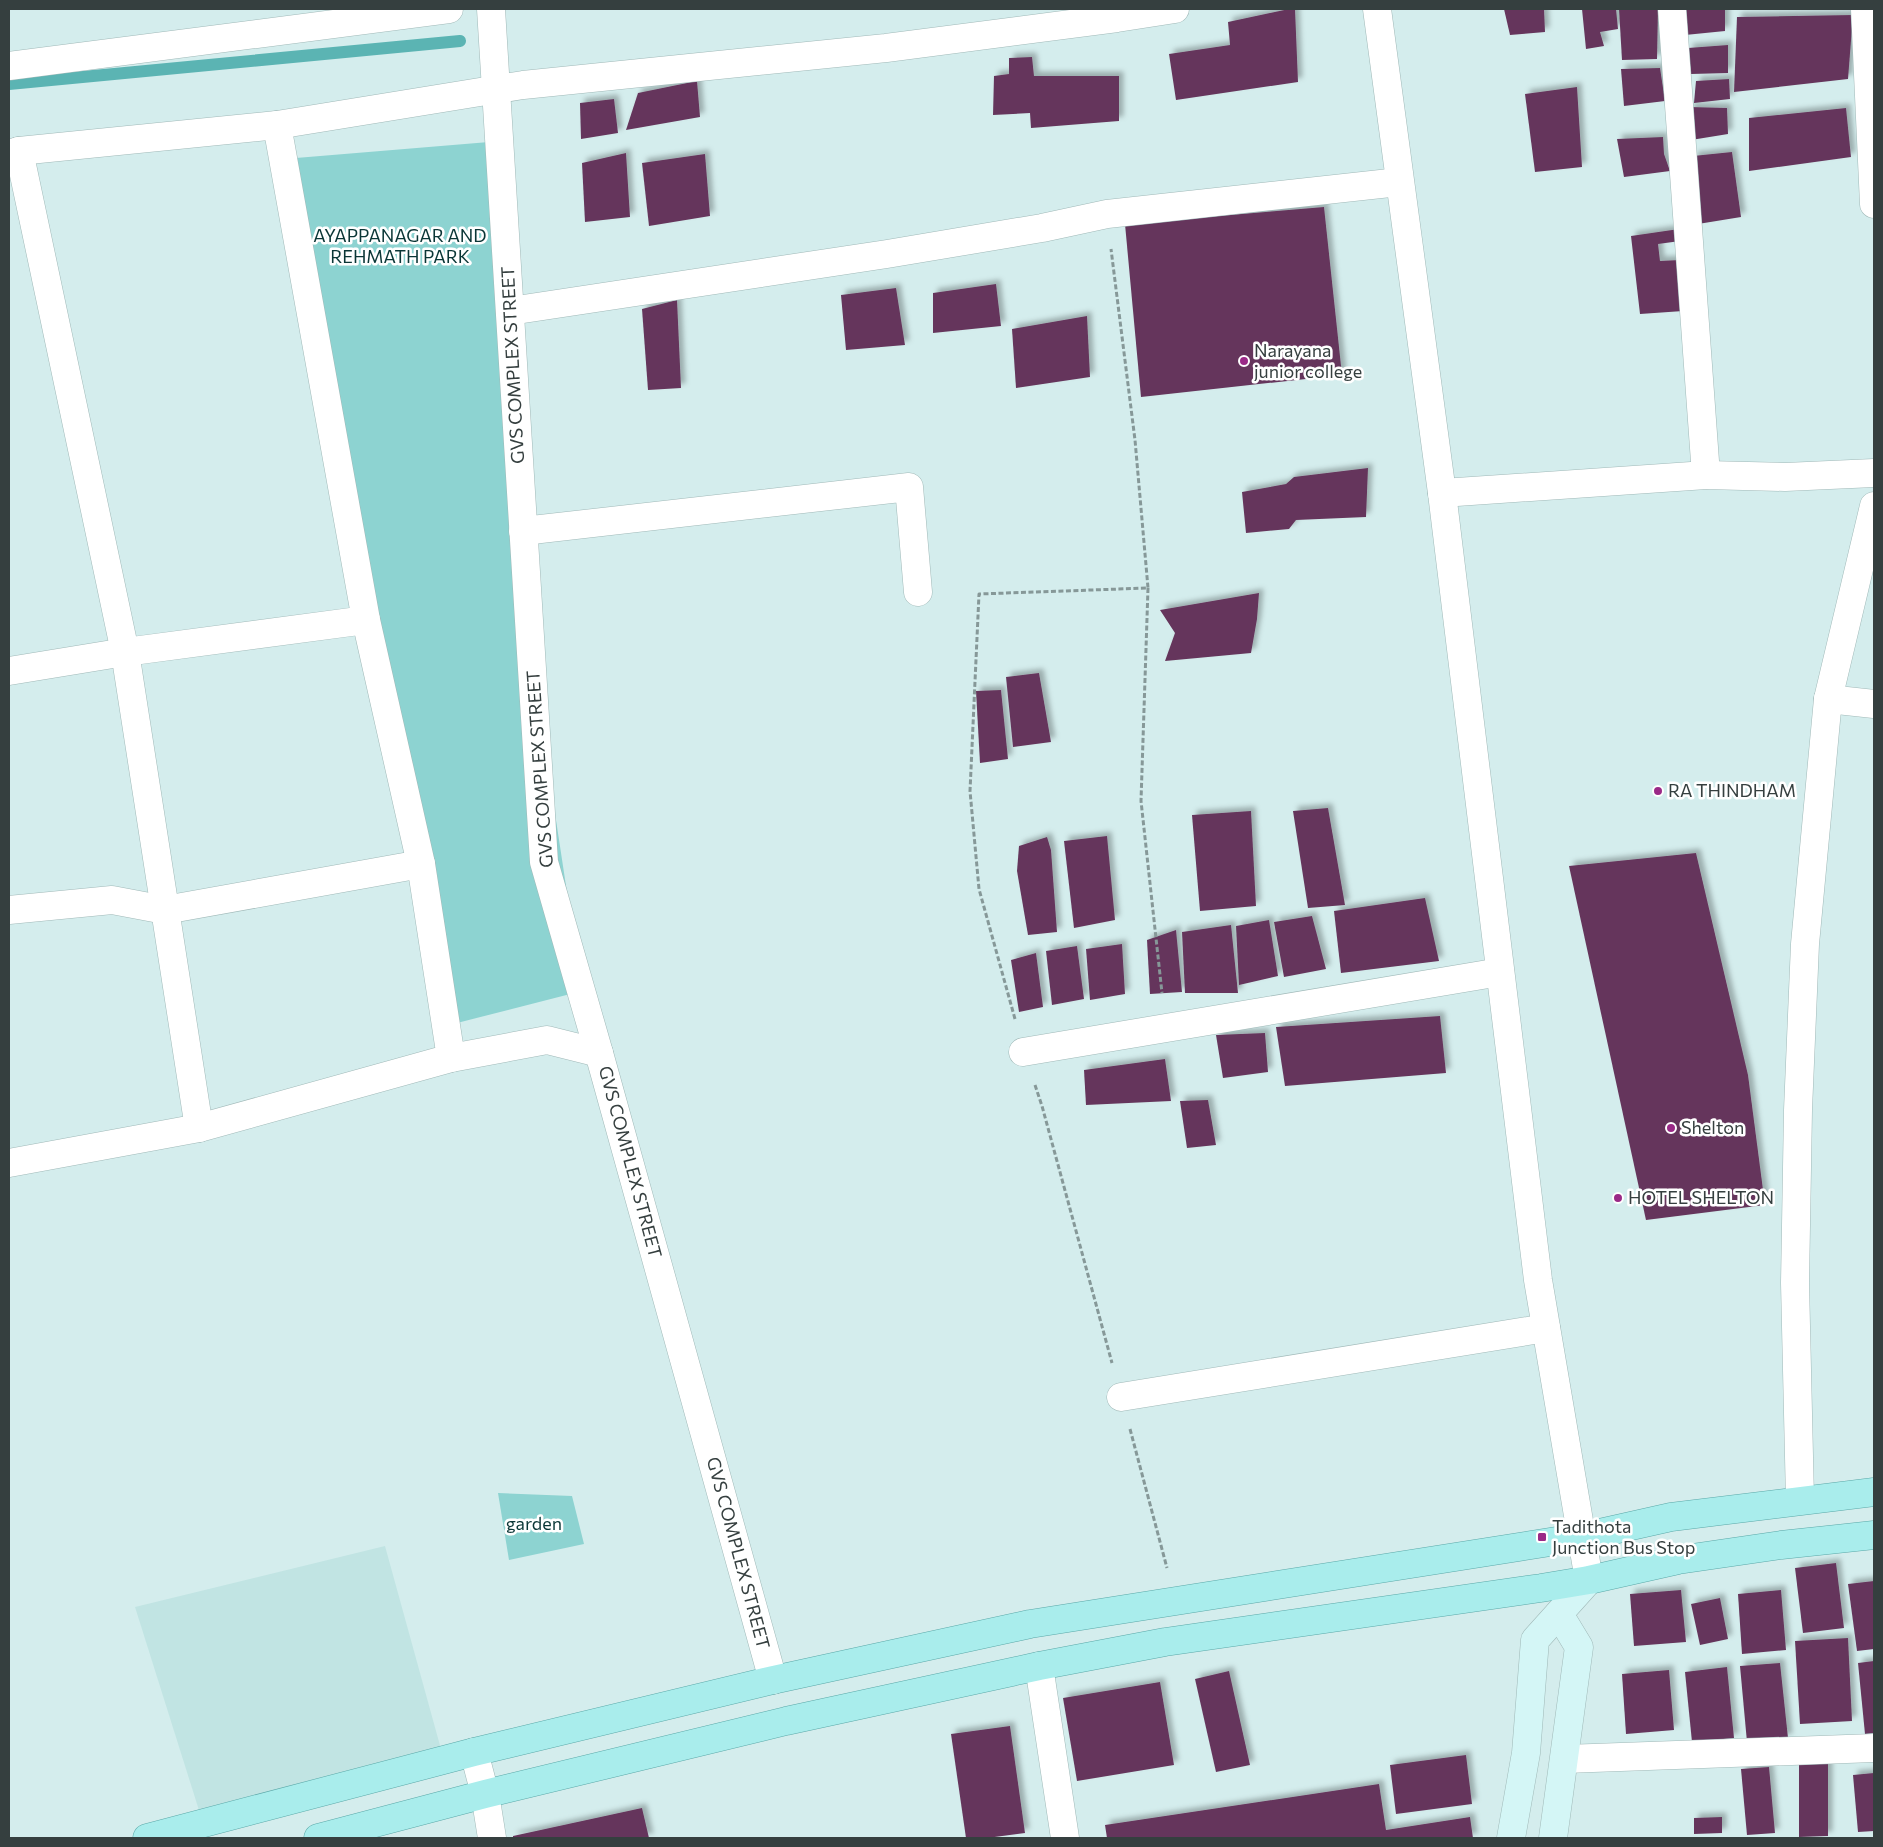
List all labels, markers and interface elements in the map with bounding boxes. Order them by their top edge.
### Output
park label: AYAPPANAGAR AND REHMATH PARK [313,224,487,267]
street label: GVS COMPLEX STREET [496,266,528,464]
place label: Narayana junior college [1254,339,1362,382]
marker: Narayana junior college [1238,355,1250,367]
street label: GVS COMPLEX STREET [521,670,557,869]
place label: RA THINDHAM [1668,779,1796,801]
marker: RA THINDHAM [1652,785,1664,797]
street label: GVS COMPLEX STREET [595,1063,667,1260]
place label: Shelton [1681,1116,1744,1138]
marker: Shelton [1665,1122,1677,1134]
place label: HOTEL SHELTON [1628,1186,1774,1208]
marker: HOTEL SHELTON [1612,1192,1624,1204]
street label: GVS COMPLEX STREET [703,1454,775,1651]
park label: garden [506,1512,562,1534]
place label: Tadithota Junction Bus Stop [1552,1515,1695,1558]
marker: Tadithota Junction Bus Stop [1536,1531,1548,1543]

